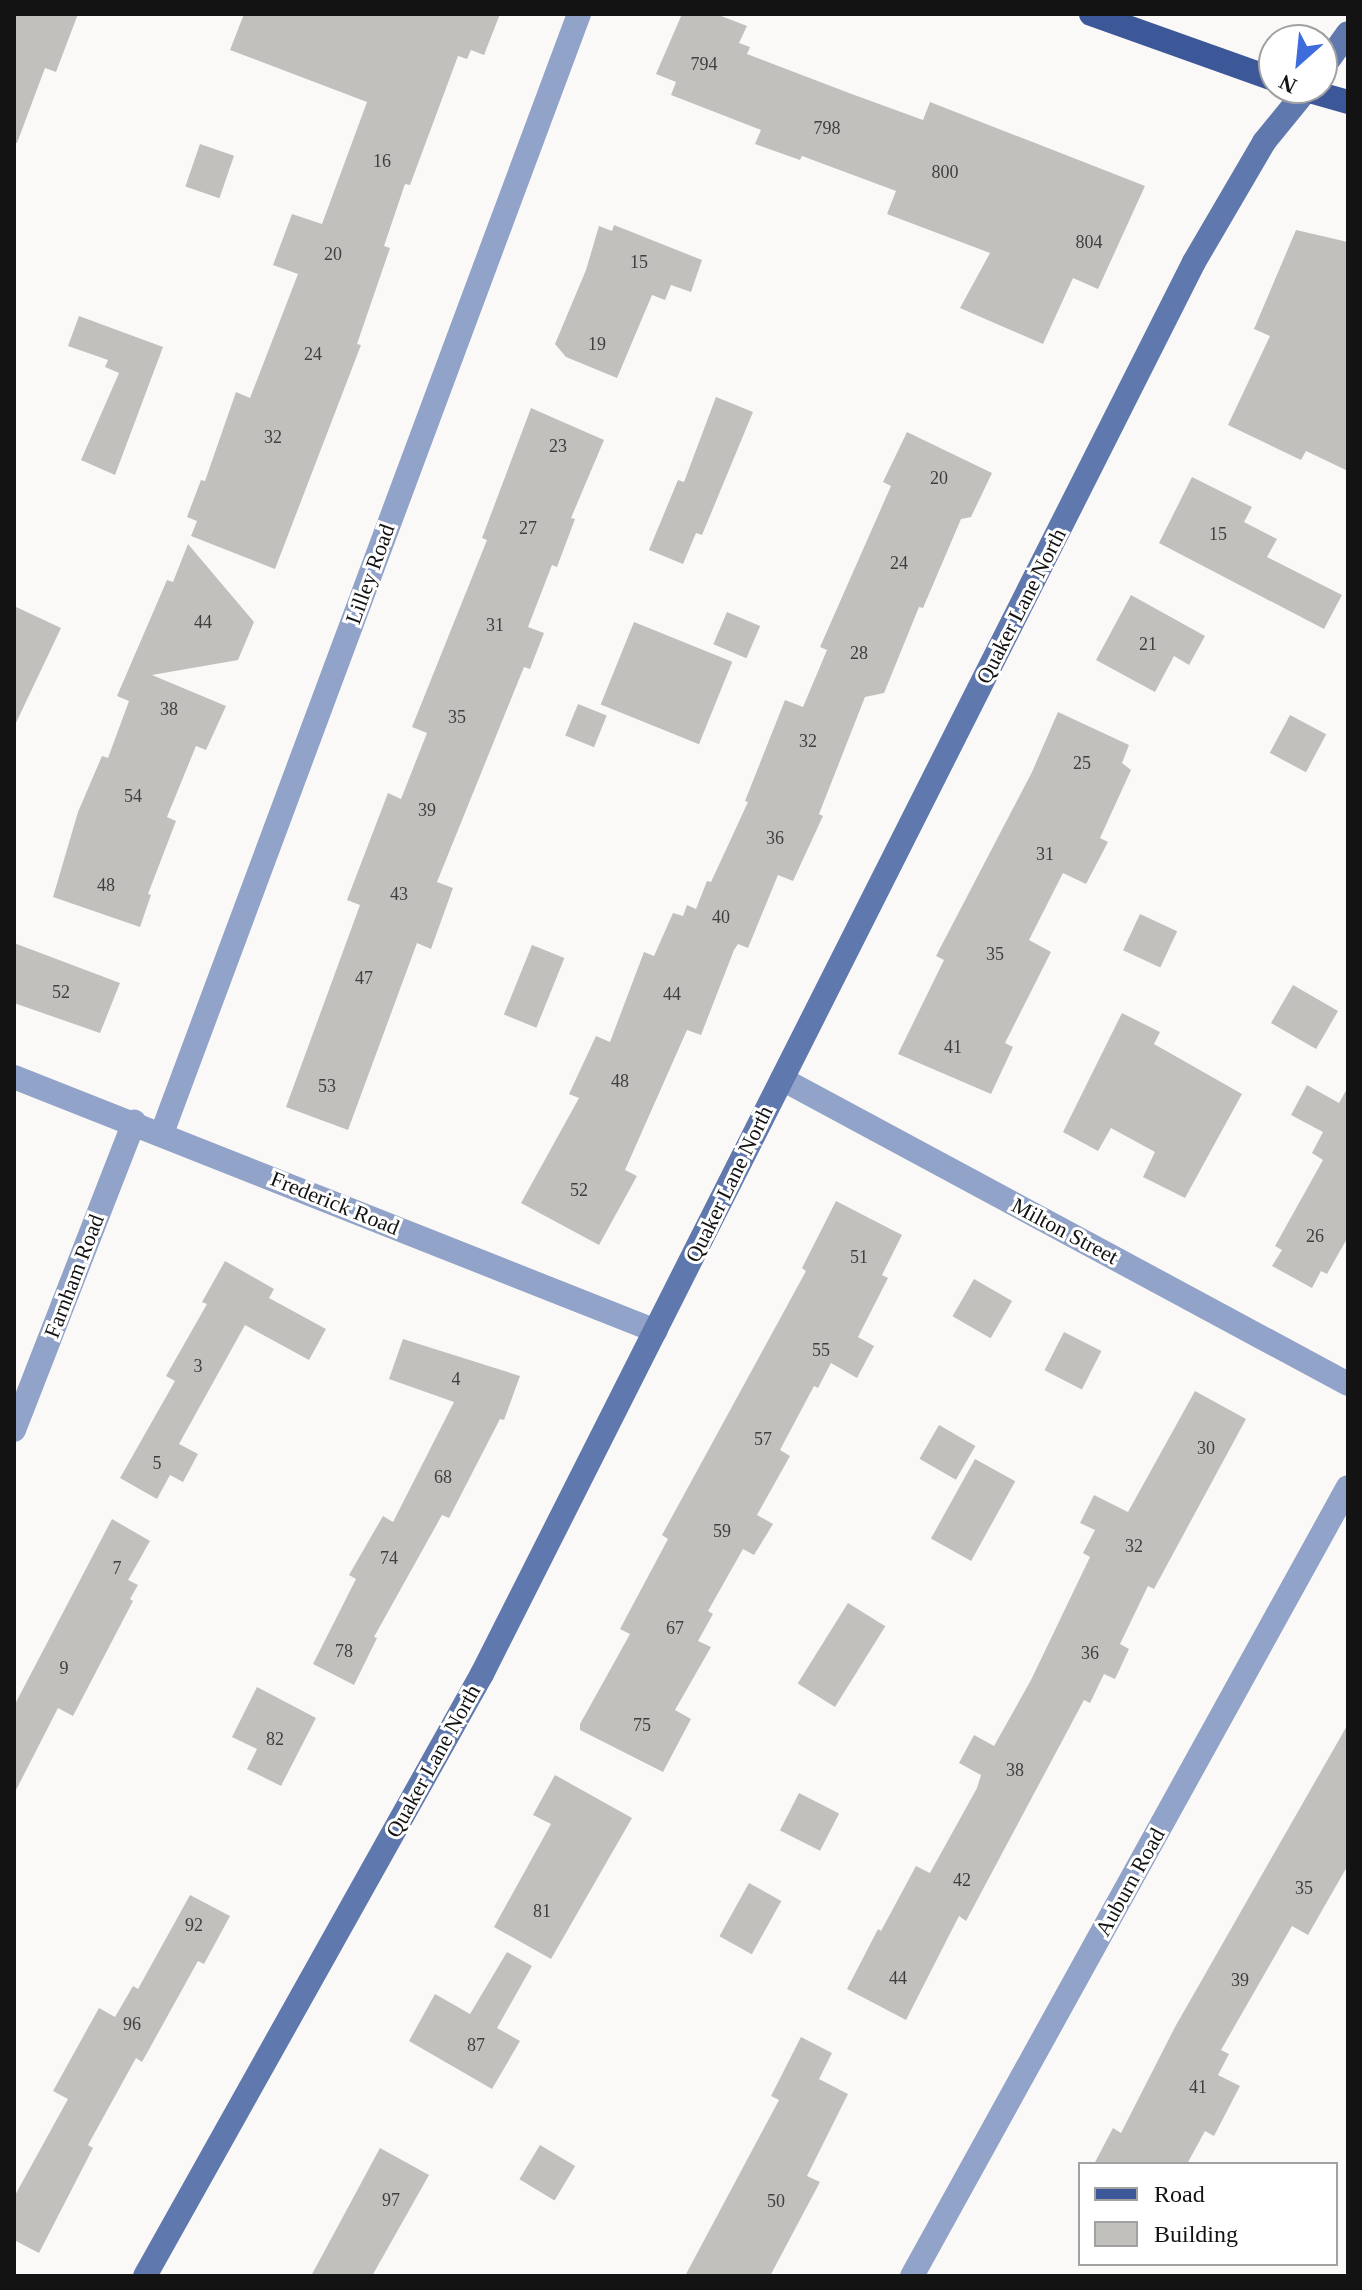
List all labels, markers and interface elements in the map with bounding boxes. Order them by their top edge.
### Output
north arrow [1258,24,1338,104]
house number: 794 [690,53,718,75]
text: N [1275,69,1301,99]
house number: 798 [814,117,840,139]
house number: 16 [373,150,391,172]
house number: 800 [932,161,958,183]
house number: 804 [1076,231,1102,253]
house number: 20 [324,243,342,265]
house number: 15 [630,251,648,273]
house number: 19 [588,333,606,355]
house number: 24 [304,343,322,365]
house number: 32 [264,426,282,448]
house number: 23 [549,435,567,457]
house number: 20 [930,467,948,489]
house number: 27 [519,517,537,539]
street label: Lilley Road [340,520,400,628]
house number: 15 [1209,523,1227,545]
street label: Quaker Lane North [970,524,1072,688]
house number: 24 [890,552,908,574]
house number: 44 [194,611,212,633]
house number: 31 [486,614,504,636]
house number: 21 [1139,633,1157,655]
house number: 28 [850,642,868,664]
house number: 38 [160,698,178,720]
house number: 35 [448,706,466,728]
house number: 32 [799,730,817,752]
house number: 25 [1073,752,1091,774]
house number: 54 [124,785,142,807]
house number: 39 [418,799,436,821]
house number: 36 [766,827,784,849]
house number: 31 [1036,843,1054,865]
house number: 48 [97,874,115,896]
house number: 43 [390,883,408,905]
house number: 40 [712,906,730,928]
house number: 35 [986,943,1004,965]
house number: 47 [355,967,373,989]
house number: 52 [52,981,70,1003]
house number: 44 [663,983,681,1005]
house number: 41 [944,1036,962,1058]
house number: 48 [611,1070,629,1092]
house number: 53 [318,1075,336,1097]
street label: Quaker Lane North [680,1101,778,1267]
street label: Frederick Road [267,1165,403,1241]
house number: 52 [570,1179,588,1201]
street label: Milton Street [1007,1192,1123,1270]
street label: Farnham Road [38,1211,110,1341]
house number: 26 [1306,1225,1324,1247]
house number: 51 [850,1246,868,1268]
house number: 55 [812,1339,830,1361]
house number: 3 [194,1355,202,1377]
house number: 4 [452,1368,460,1390]
house number: 57 [754,1428,772,1450]
house number: 30 [1197,1437,1215,1459]
house number: 5 [152,1452,162,1474]
house number: 68 [434,1466,452,1488]
house number: 59 [713,1520,731,1542]
house number: 32 [1125,1535,1143,1557]
house number: 74 [380,1547,398,1569]
house number: 7 [112,1557,122,1579]
house number: 67 [666,1617,684,1639]
house number: 78 [335,1640,353,1662]
house number: 36 [1081,1642,1099,1664]
house number: 9 [60,1657,68,1679]
street label: Quaker Lane North [380,1680,486,1842]
house number: 75 [633,1714,651,1736]
house number: 82 [266,1728,284,1750]
house number: 38 [1006,1759,1024,1781]
street label: Auburn Road [1090,1823,1170,1941]
house number: 42 [953,1869,971,1891]
house number: 35 [1295,1877,1313,1899]
house number: 81 [533,1900,551,1922]
house number: 92 [185,1914,203,1936]
house number: 44 [889,1967,907,1989]
house number: 39 [1231,1969,1249,1991]
house number: 96 [123,2013,141,2035]
house number: 87 [467,2034,485,2056]
house number: 41 [1189,2076,1207,2098]
legend [1078,2162,1338,2266]
text: Road [1154,2181,1205,2207]
house number: 97 [382,2189,400,2211]
house number: 50 [767,2190,785,2212]
text: Building [1154,2221,1238,2247]

